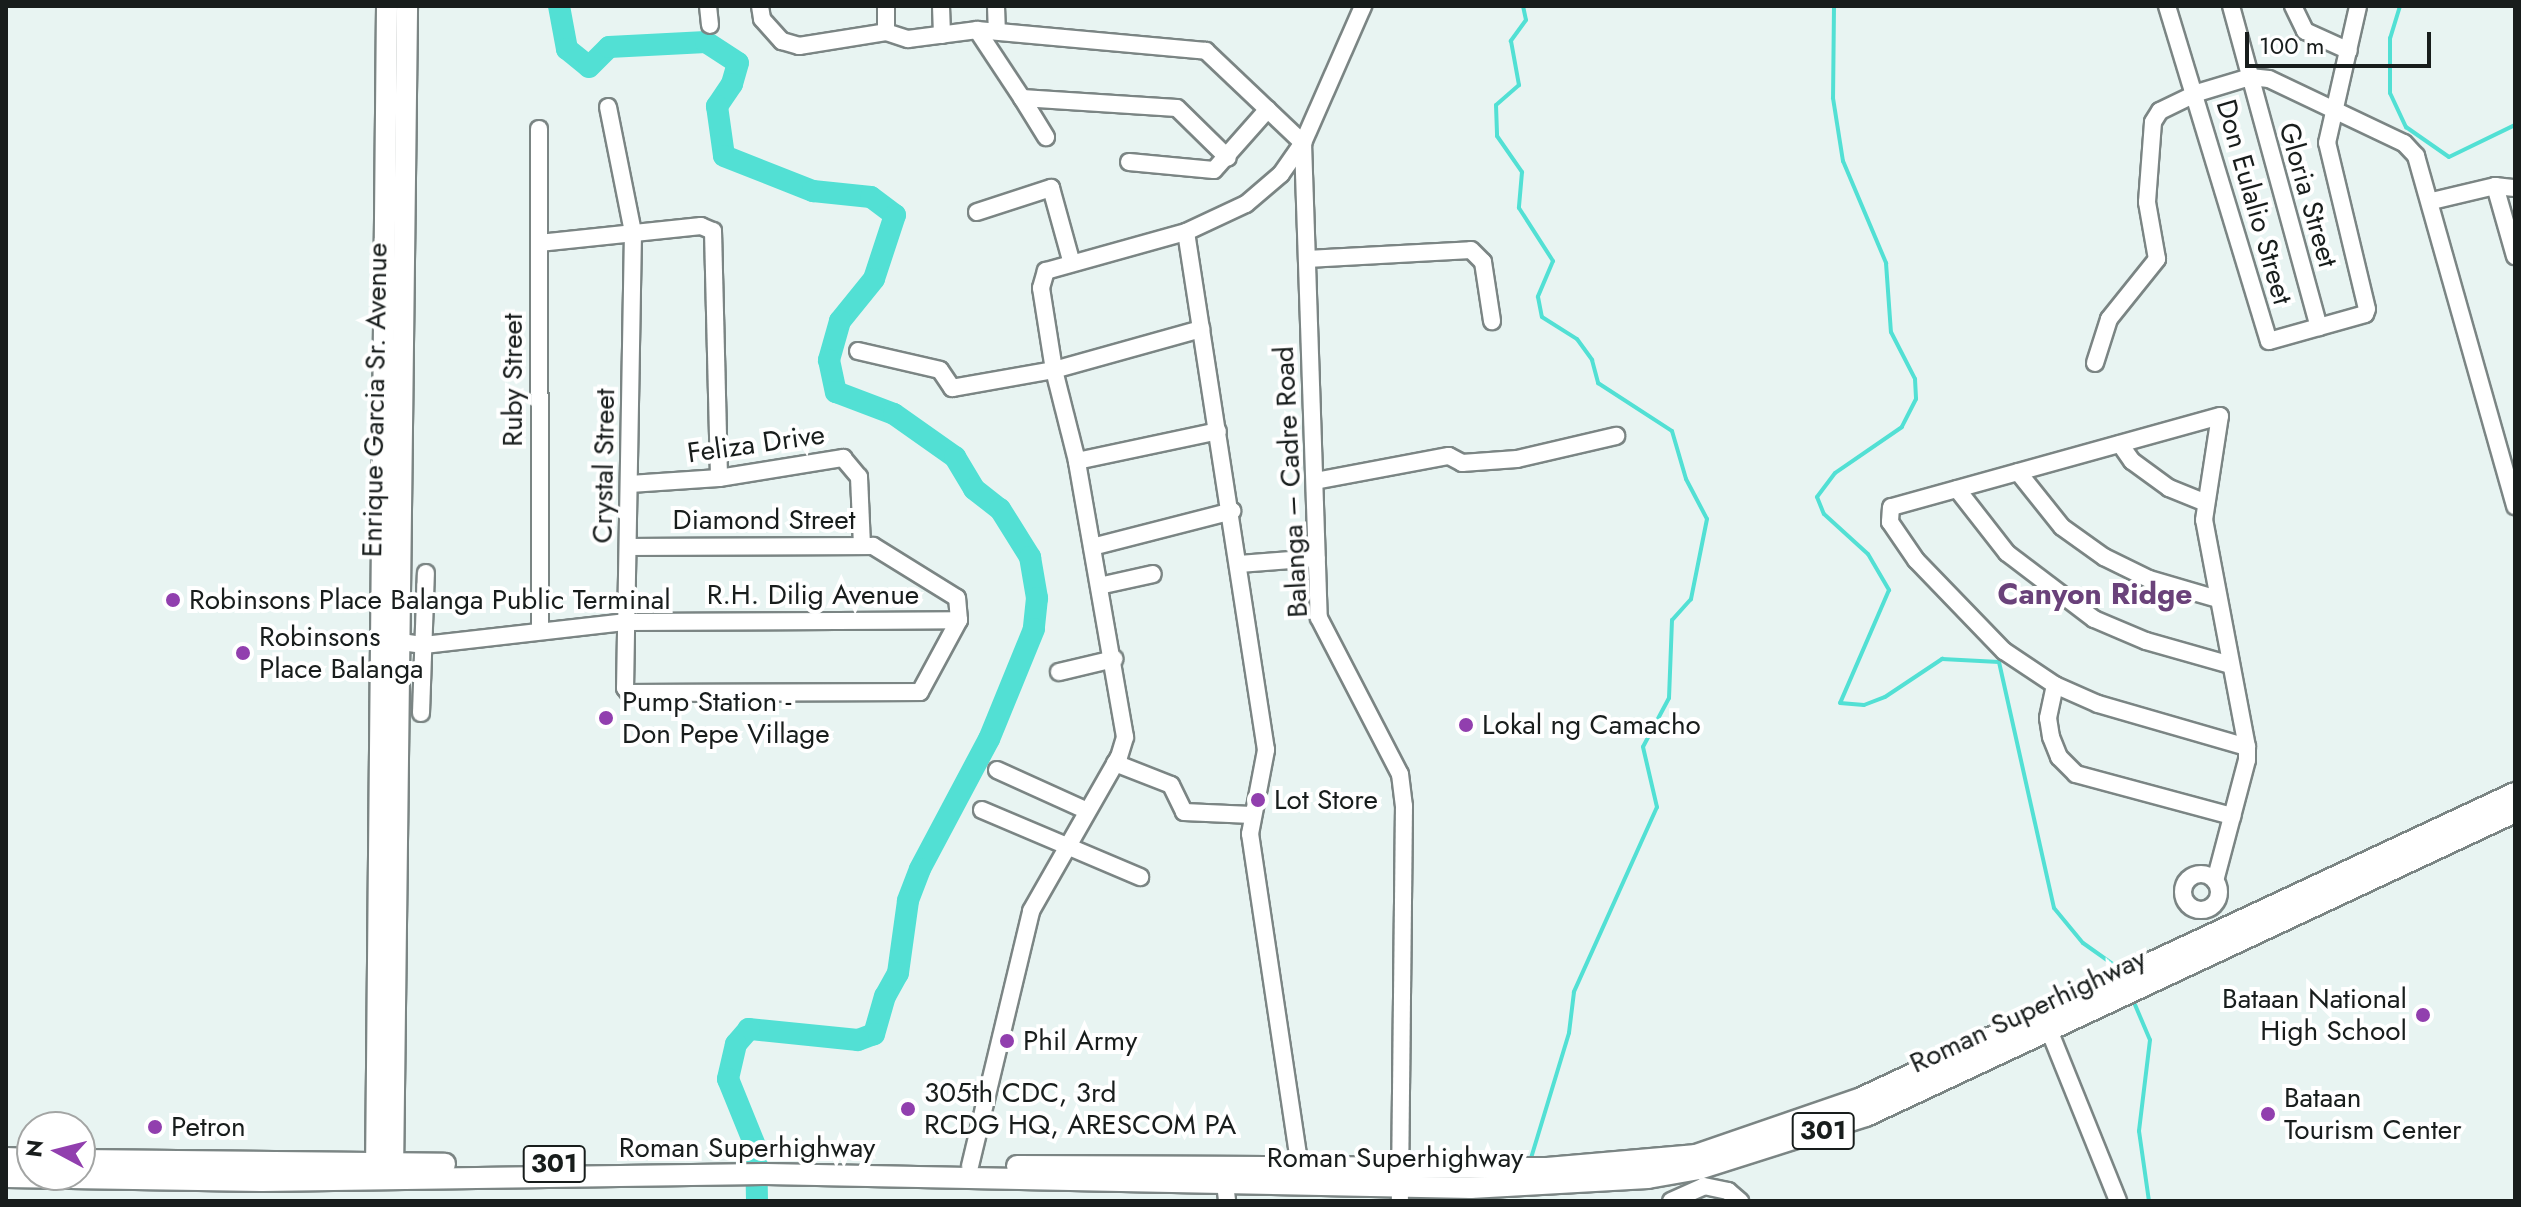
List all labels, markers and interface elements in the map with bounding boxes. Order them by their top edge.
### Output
scale bar [2249,16,2435,66]
text: 100 m [2259,28,2325,63]
street label: Don Eulalio Street [2209,96,2299,308]
street label: Gloria Street [2271,119,2345,271]
street label: Enrique Garcia Sr. Avenue [355,242,395,558]
street label: Ruby Street [496,313,530,447]
street label: Balanga – Cadre Road [1267,345,1315,619]
street label: Crystal Street [586,388,622,544]
street label: Feliza Drive [685,418,827,470]
street label: Diamond Street [673,503,855,537]
district label: Canyon Ridge [1997,576,2193,612]
street label: R.H. Dilig Avenue [707,578,919,612]
place label: Robinsons Place Balanga Public Terminal [189,583,671,617]
marker: Robinsons Place Balanga Public Terminal [164,591,182,609]
place label: Robinsons Place Balanga [259,620,424,686]
marker: Robinsons Place Balanga [234,644,252,662]
place label: Pump Station - Don Pepe Village [622,685,830,751]
place label: Lokal ng Camacho [1482,708,1701,742]
marker: Pump Station - Don Pepe Village [597,709,615,727]
marker: Lokal ng Camacho [1457,716,1475,734]
place label: Lot Store [1274,783,1378,817]
marker: Lot Store [1249,791,1267,809]
street label: Roman Superhighway [1905,942,2151,1080]
place label: Bataan National High School [2222,982,2407,1048]
marker: Bataan National High School [2414,1006,2432,1024]
place label: Phil Army [1023,1024,1137,1058]
marker: Phil Army [998,1032,1016,1050]
place label: 305th CDC, 3rd RCDG HQ, ARESCOM PA [924,1076,1236,1142]
place label: Bataan Tourism Center [2284,1081,2462,1147]
marker: 305th CDC, 3rd RCDG HQ, ARESCOM PA [899,1100,917,1118]
marker: Bataan Tourism Center [2259,1105,2277,1123]
road number: 301 [1791,1109,1855,1153]
place label: Petron [171,1110,246,1144]
north arrow [16,1111,96,1191]
marker: Petron [146,1118,164,1136]
street label: Roman Superhighway [619,1131,875,1165]
text: N [17,1138,51,1159]
street label: Roman Superhighway [1267,1141,1523,1175]
road number: 301 [522,1142,586,1186]

